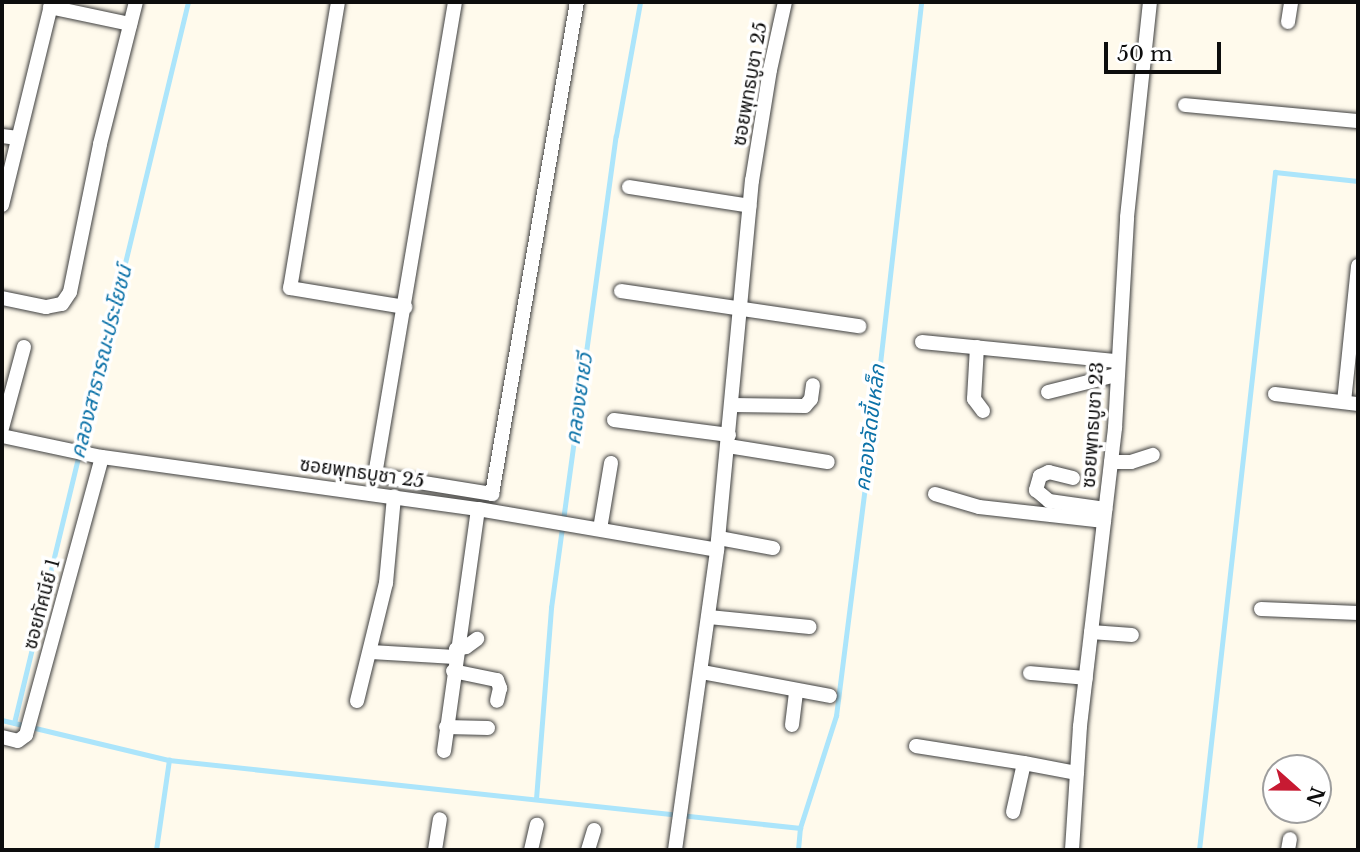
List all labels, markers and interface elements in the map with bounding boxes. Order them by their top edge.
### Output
street label: ซอยพุทธบูชา 25 [728,20,772,148]
scale bar [1108,28,1225,72]
text: 50 m [1117,41,1172,67]
water label: คลองสาธารณะประโยชน์ [65,263,137,461]
water label: คลองยายวี [560,352,598,446]
street label: ซอยพุทธบูชา 23 [1077,361,1109,489]
water label: คลองลัดขี้เหล็ก [850,363,890,493]
street label: ซอยพุทธบูชา 25 [298,453,426,493]
street label: ซอยทัศนีย์ 1 [19,556,65,652]
north arrow [1262,754,1332,824]
text: N [1301,784,1329,808]

